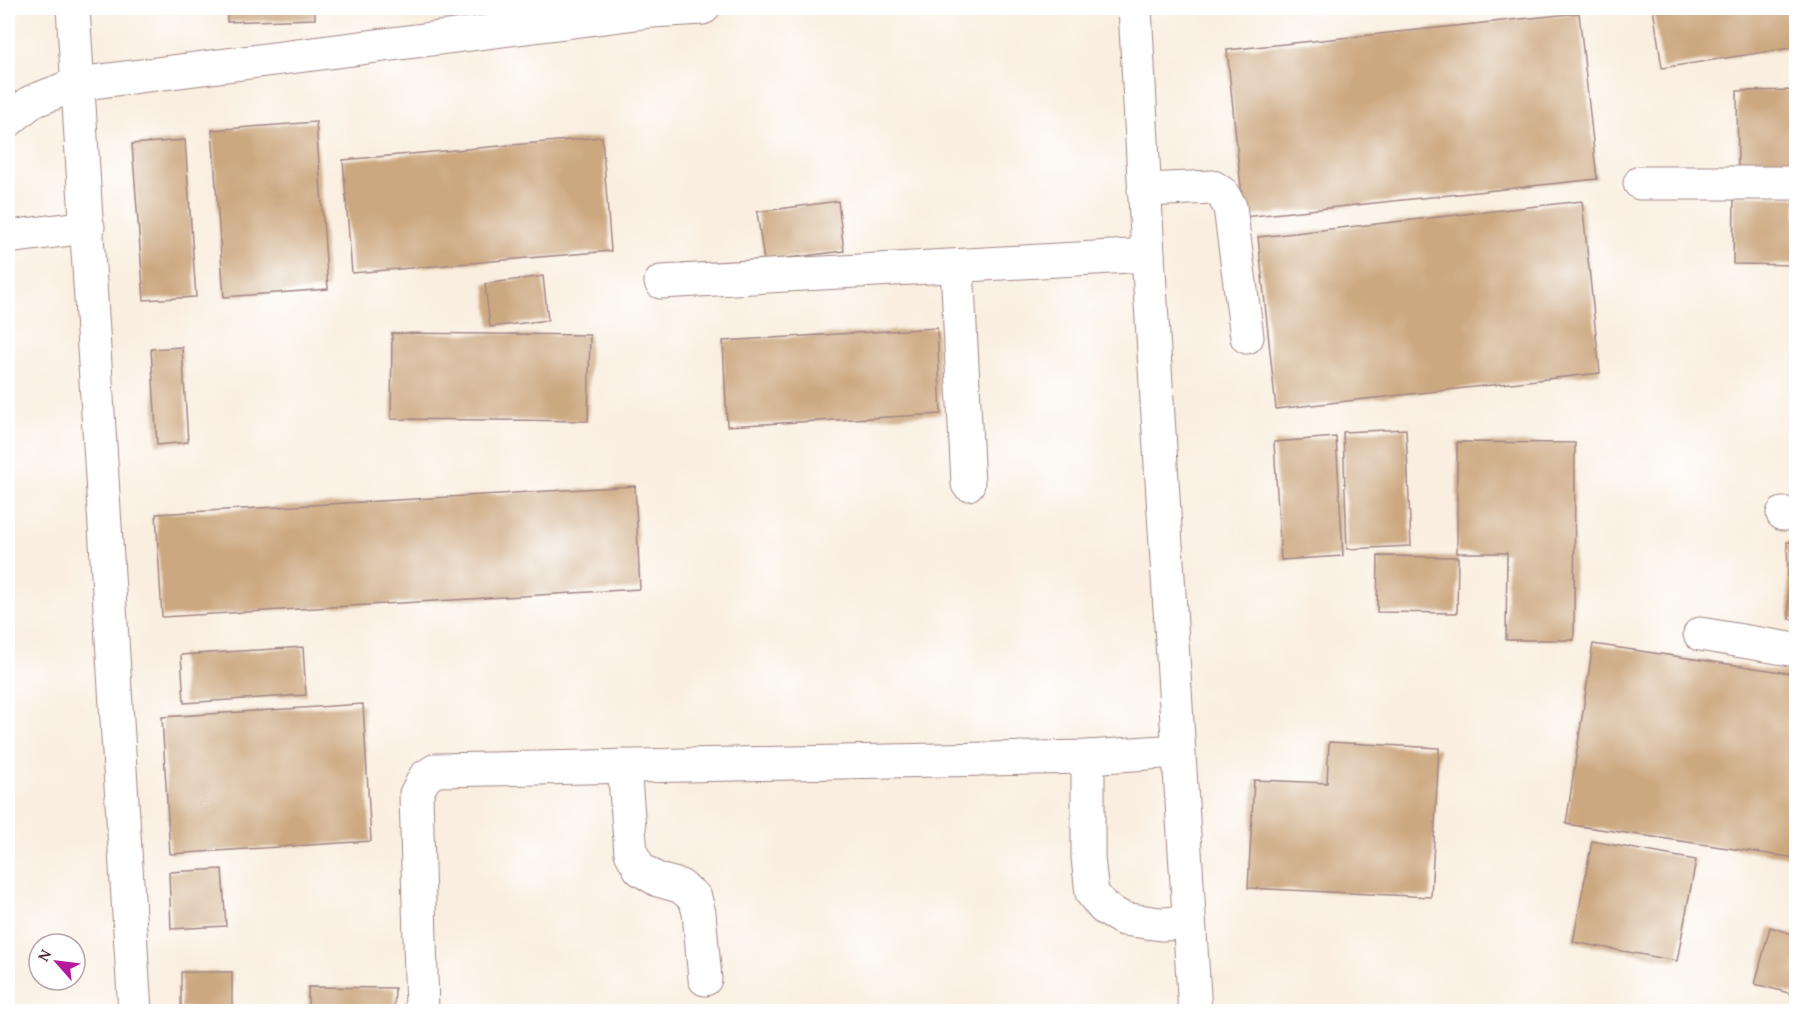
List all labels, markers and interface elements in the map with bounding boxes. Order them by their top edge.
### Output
north arrow [27,932,87,992]
text: N [31,944,57,965]

